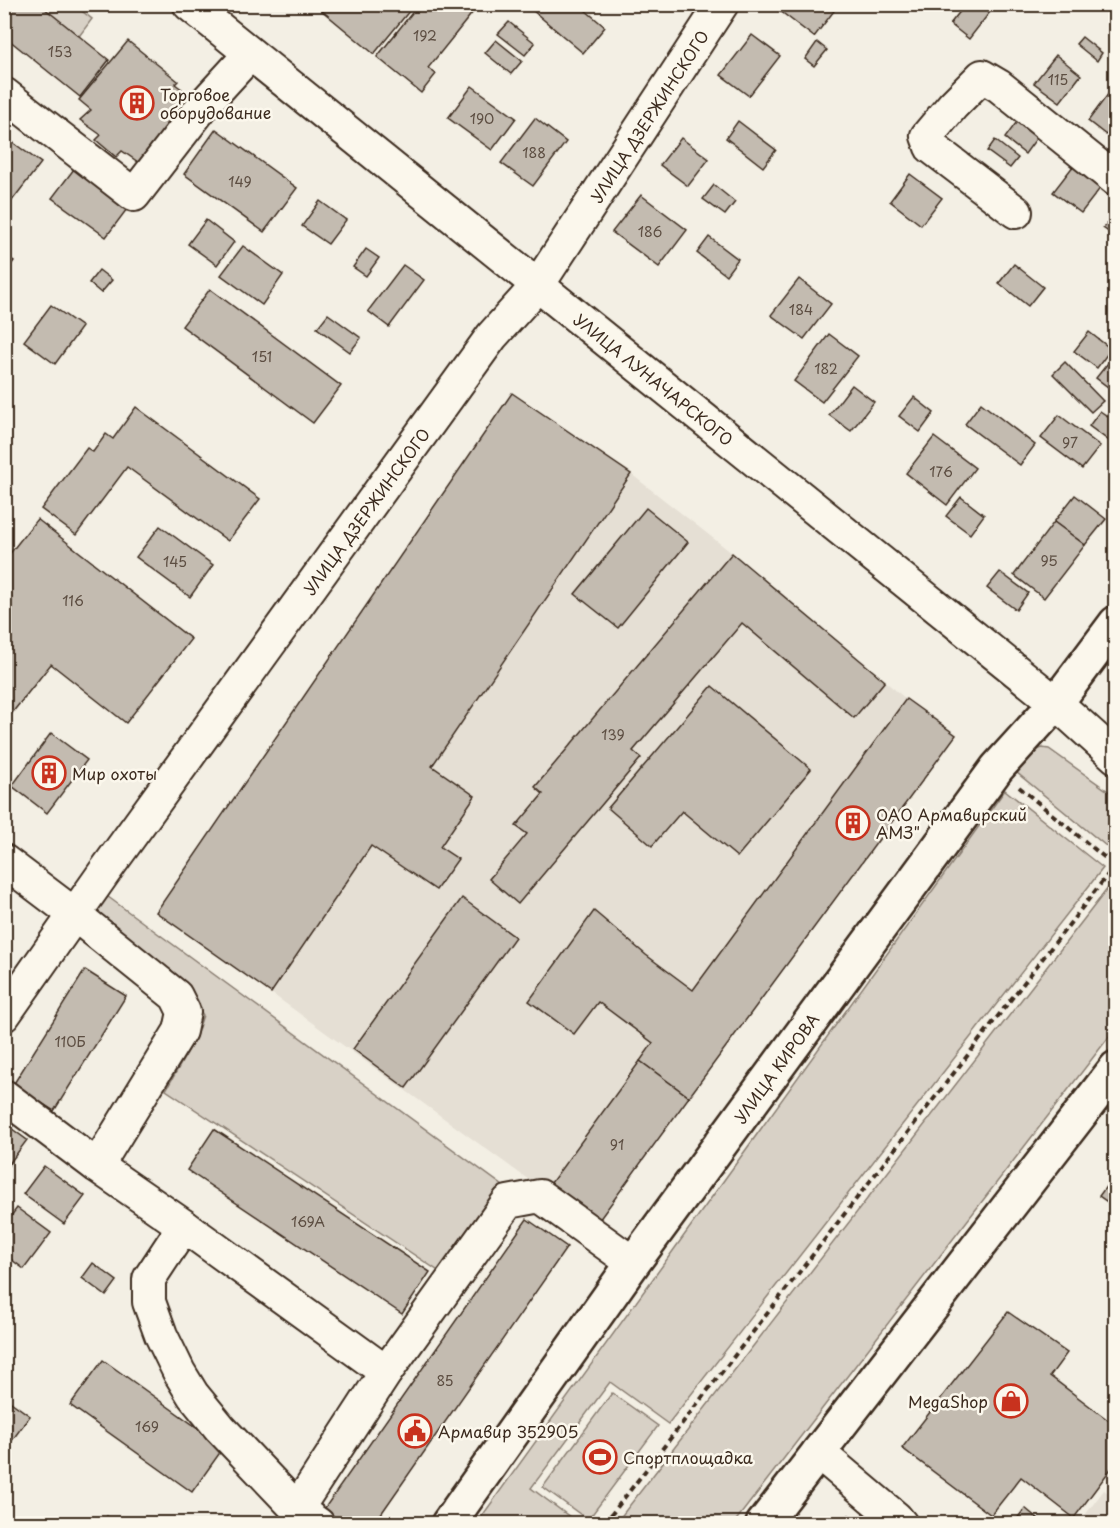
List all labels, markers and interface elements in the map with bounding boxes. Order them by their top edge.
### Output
house number: 192 [413,25,437,46]
street label: УЛИЦА ДЗЕРЖИНСКОГО [584,25,714,207]
house number: 153 [48,41,72,62]
house number: 115 [1048,69,1068,90]
place label: Торговое оборудование [160,82,271,124]
building icon: Торговое оборудование [119,85,155,121]
house number: 190 [470,108,494,129]
house number: 188 [522,142,546,163]
house number: 149 [228,171,252,192]
house number: 186 [638,221,662,242]
house number: 184 [789,299,813,320]
street label: УЛИЦА ЛУНАЧАРСКОГО [569,307,739,451]
house number: 151 [252,346,272,367]
house number: 182 [814,358,838,379]
street label: УЛИЦА ДЗЕРЖИНСКОГО [297,423,435,599]
house number: 97 [1062,432,1078,453]
house number: 176 [929,461,953,482]
house number: 95 [1040,550,1058,571]
house number: 145 [163,551,187,572]
house number: 116 [62,590,84,611]
house number: 139 [601,724,625,745]
building icon: Мир охоты [31,755,67,791]
place label: Мир охоты [72,761,157,785]
place label: ОАО Армавирский АМЗ" [876,802,1027,844]
building icon: ОАО Армавирский АМЗ" [835,805,871,841]
street label: УЛИЦА КИРОВА [728,1008,824,1128]
house number: 110Б [54,1031,86,1052]
house number: 91 [610,1134,624,1155]
house number: 169А [291,1211,325,1232]
house number: 85 [436,1370,454,1391]
shop icon: MegaShop [993,1383,1029,1419]
place label: MegaShop [908,1389,988,1413]
public building icon: Армавир 352905 [397,1413,433,1449]
house number: 169 [135,1416,159,1437]
place label: Армавир 352905 [438,1419,578,1443]
sports icon: Спортплощадка [582,1439,618,1475]
place label: Спортплощадка [623,1445,753,1469]

